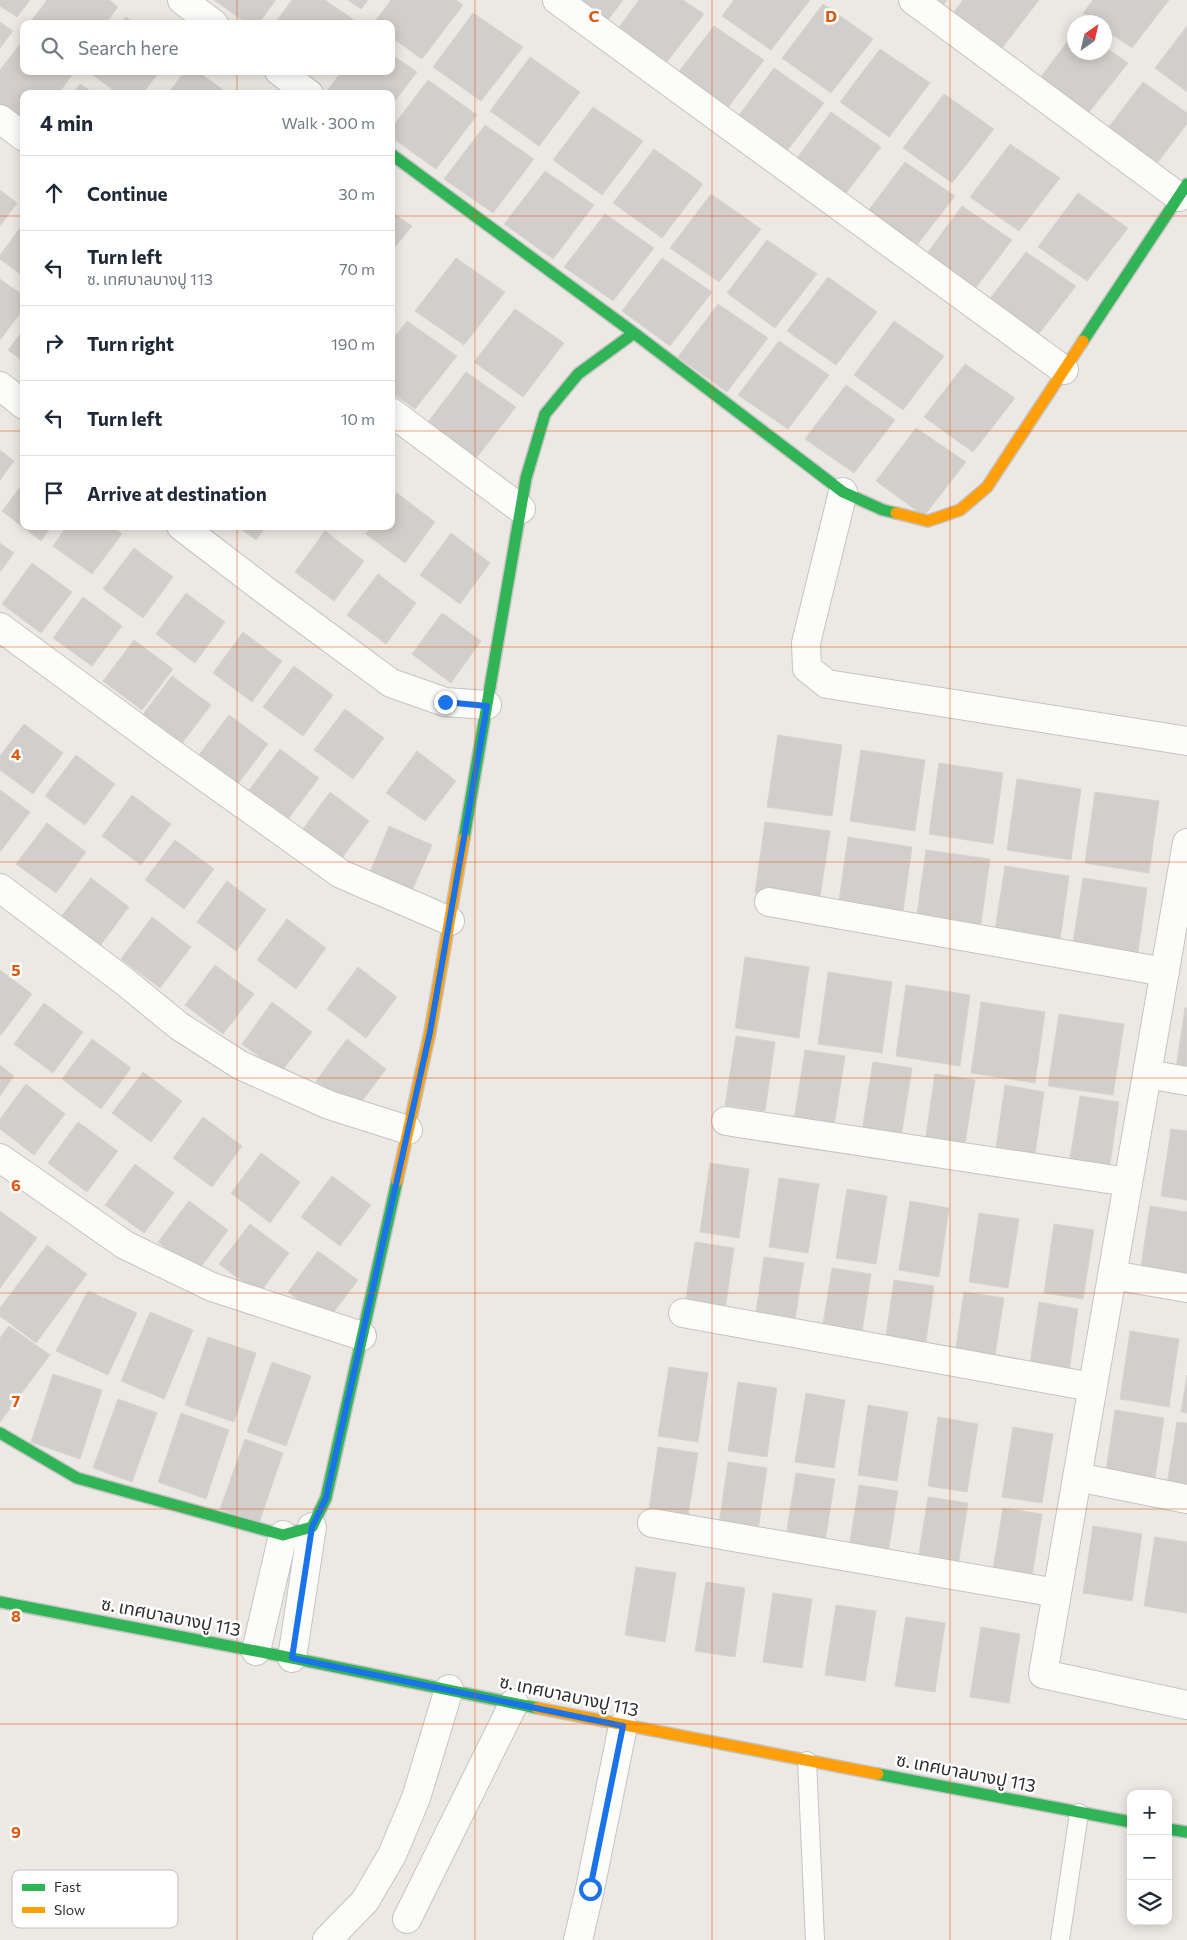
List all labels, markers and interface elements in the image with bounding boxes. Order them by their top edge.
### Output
text: C [589,6,600,25]
text: D [825,6,837,25]
north arrow [1067,15,1112,60]
search box [20,20,395,75]
icon: search [38,34,66,62]
text: Search here [78,36,178,59]
text: 4 min [40,110,93,135]
text: Walk · 300 m [281,113,375,132]
icon: ahead [40,179,68,207]
text: Continue [87,182,167,205]
text: 30 m [338,184,375,203]
text: Turn left [87,245,162,268]
icon: left [40,254,68,282]
text: 70 m [339,259,375,278]
text: ซ. เทศบาลบางปู 113 [87,269,213,288]
icon: right [40,329,68,357]
text: Turn right [87,332,174,355]
text: 190 m [331,334,375,353]
icon: left [40,404,68,432]
text: Turn left [87,407,162,430]
text: 10 m [341,409,375,428]
icon: arrive [40,479,68,507]
text: Arrive at destination [87,482,267,505]
route end [434,691,457,714]
text: 4 [11,744,21,763]
text: 5 [11,960,21,979]
text: 6 [11,1175,21,1194]
text: 7 [12,1391,21,1410]
street label: ซ. เทศบาลบางปู 113 [99,1592,243,1642]
text: 8 [11,1606,21,1625]
street label: ซ. เทศบาลบางปู 113 [497,1670,641,1722]
street label: ซ. เทศบาลบางปู 113 [894,1748,1038,1798]
map controls [1127,1790,1172,1925]
button: + [1127,1790,1172,1835]
text: 9 [11,1822,21,1841]
button: − [1127,1835,1172,1880]
legend [12,1870,178,1928]
text: Fast [54,1878,81,1895]
route start [579,1878,602,1901]
button: layers [1127,1880,1172,1925]
text: Slow [54,1901,85,1918]

